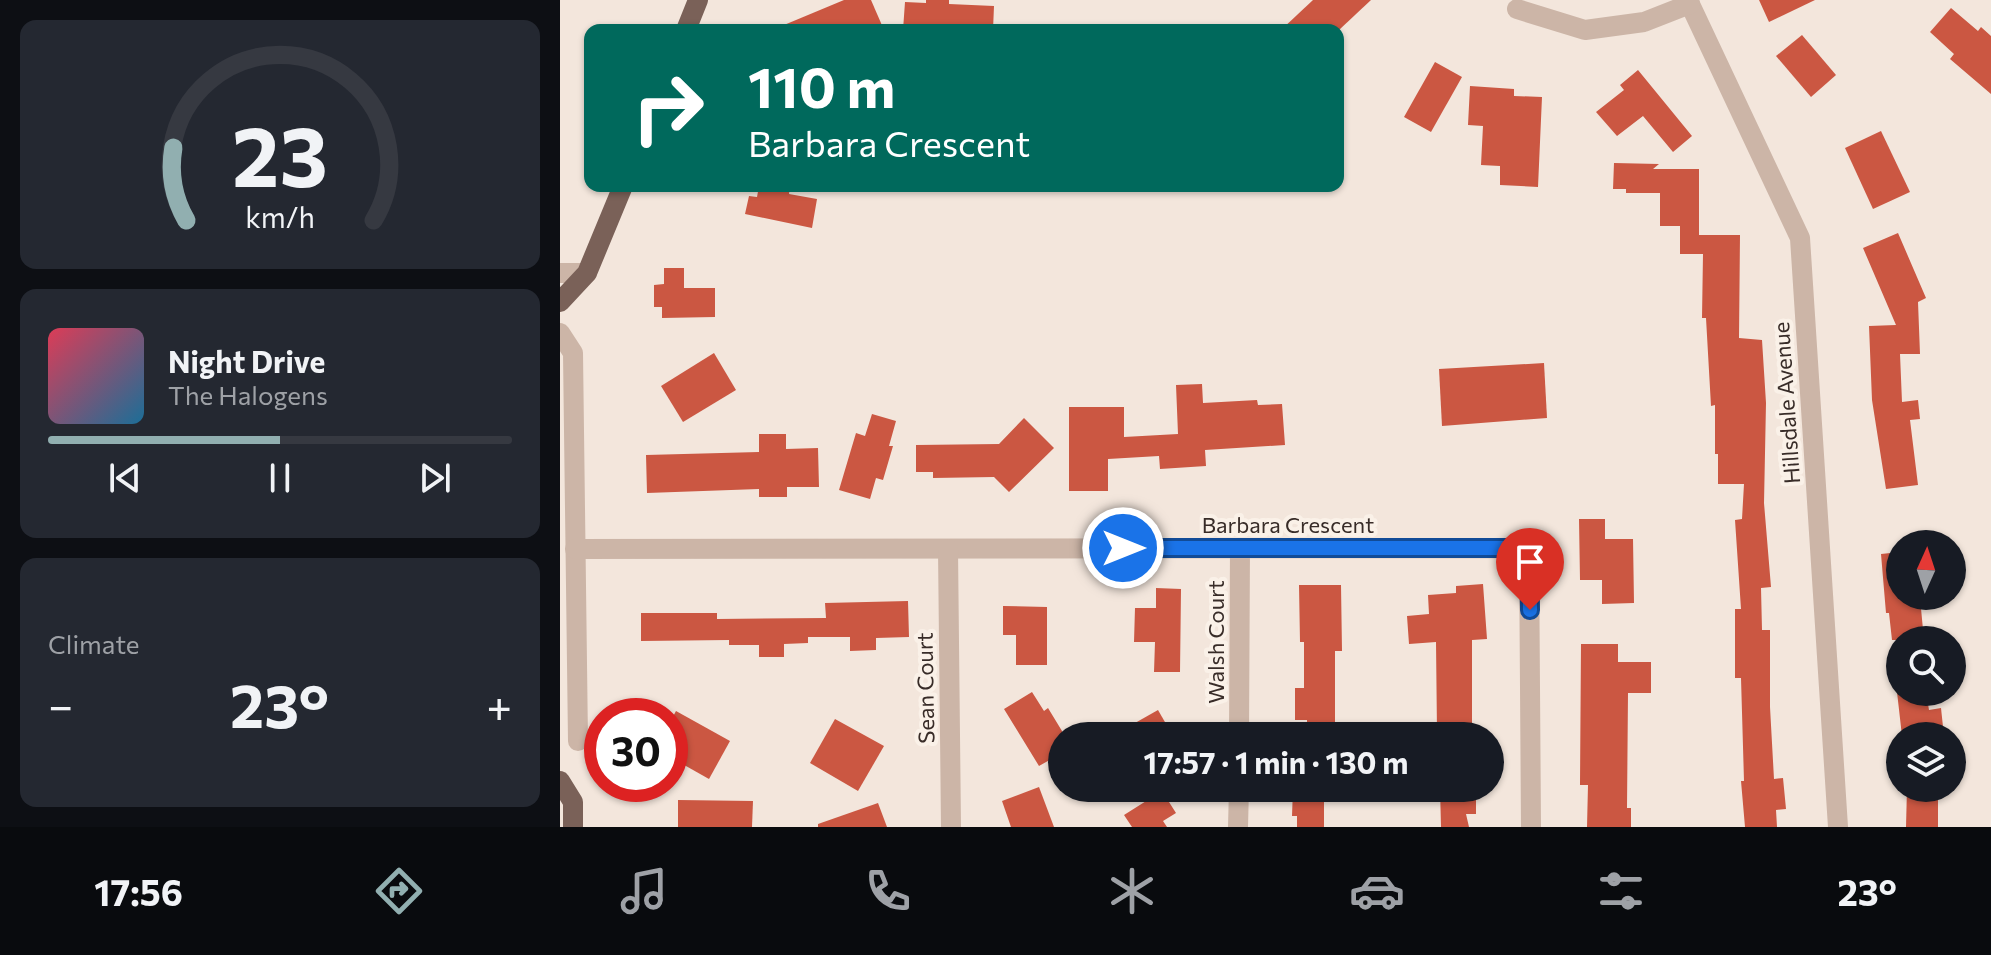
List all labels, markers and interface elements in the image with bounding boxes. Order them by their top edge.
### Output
text: 110 m [748,51,895,120]
icon: right [616,56,720,160]
text: 23 [232,101,328,203]
text: Barbara Crescent [748,120,1030,164]
text: km/h [245,199,315,234]
street label: Hillsdale Avenue [1767,321,1805,485]
text: Night Drive [168,342,325,379]
text: The Halogens [168,379,328,410]
icon: previous [103,456,147,500]
icon: pause [258,456,302,500]
icon: next [413,456,457,500]
position arrow [1081,506,1165,590]
street label: Barbara Crescent [1202,511,1374,538]
pin [1496,528,1564,610]
north arrow [1886,530,1966,610]
map controls [1886,530,1966,802]
icon: arrive [1508,540,1552,584]
street label: Walsh Court [1202,580,1229,704]
button: search [1886,626,1966,706]
text: Climate [48,628,140,659]
street label: Sean Court [911,632,939,744]
text: 23° [230,667,329,740]
text: − [48,677,73,731]
text: + [486,677,512,731]
speed limit sign: 30 [584,698,688,802]
button: layers [1886,722,1966,802]
text: 17:57 · 1 min · 130 m [1144,743,1408,780]
icon: directions [371,863,427,919]
icon: music [616,863,672,919]
icon: phone [860,863,916,919]
icon: climate [1104,863,1160,919]
icon: car [1349,863,1405,919]
icon: filters [1593,863,1649,919]
text: 17:56 [94,869,183,913]
text: 23° [1837,869,1897,913]

